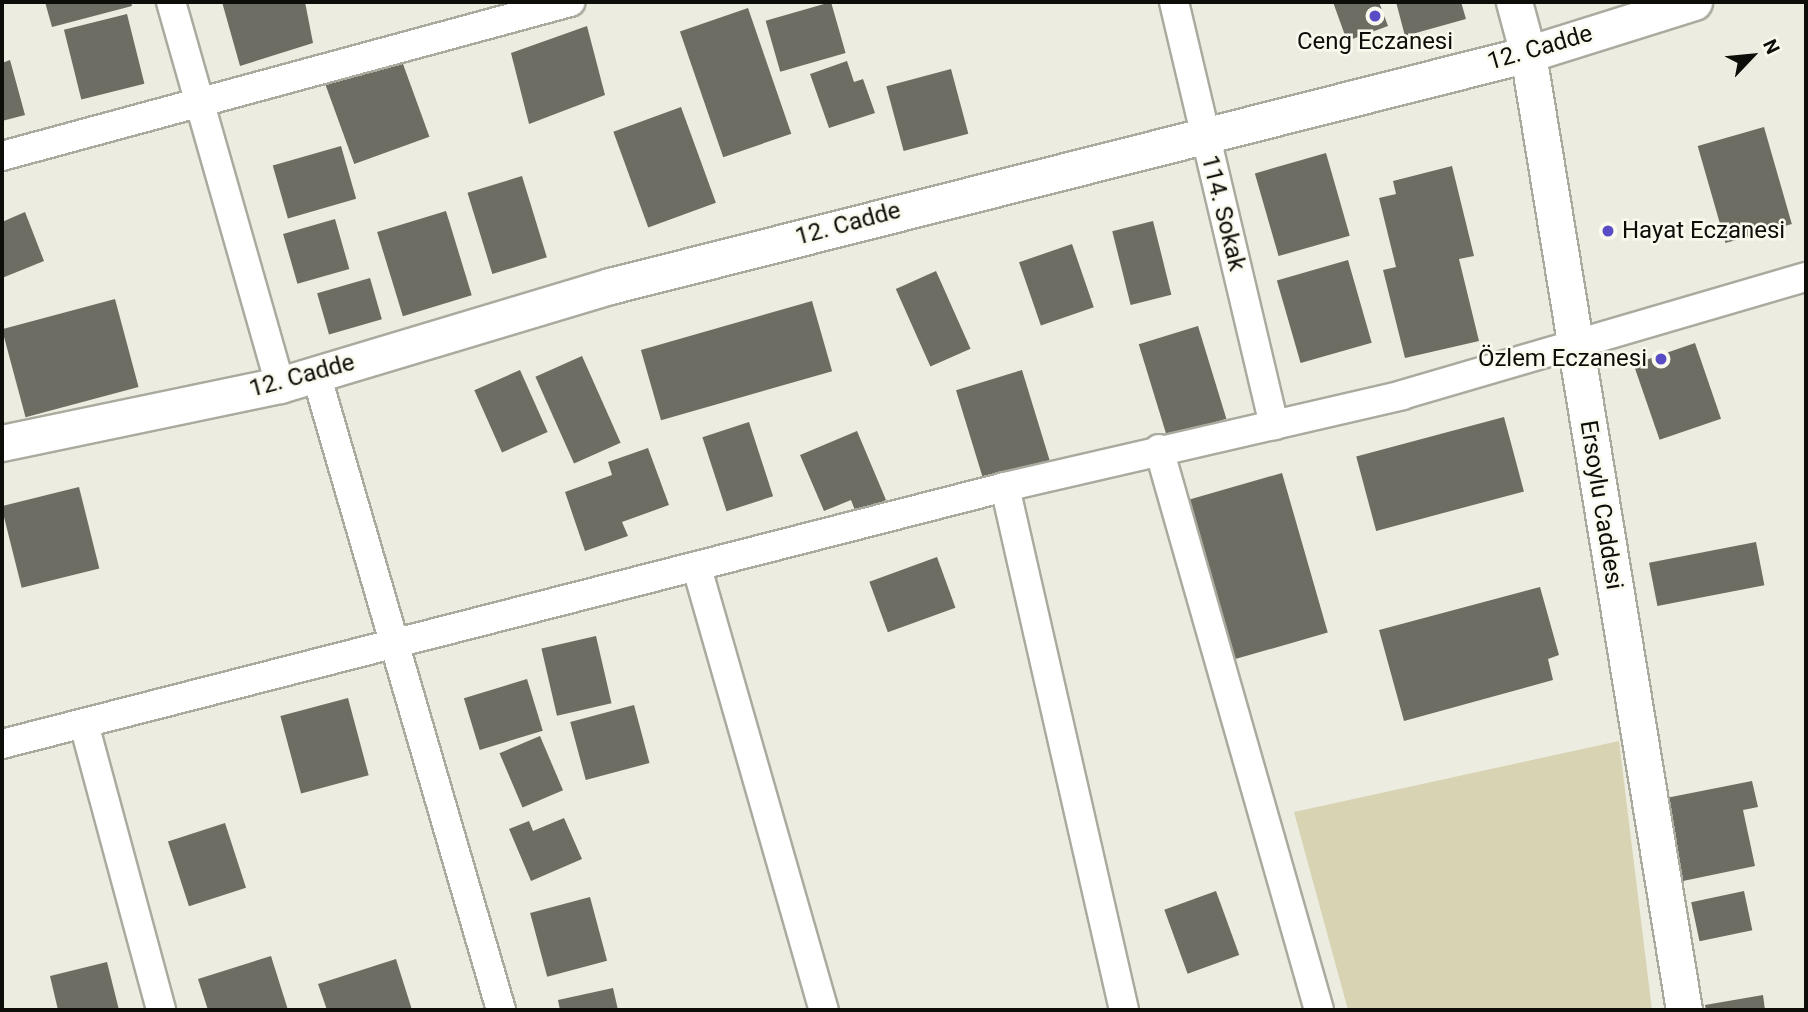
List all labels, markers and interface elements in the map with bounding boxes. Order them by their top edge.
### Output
marker: Ceng Eczanesi [1367,8,1383,24]
street label: 12. Cadde [1484,19,1596,77]
north arrow [1717,21,1787,91]
place label: Ceng Eczanesi [1297,28,1453,56]
text: N [1758,36,1785,58]
street label: 114. Sokak [1195,152,1251,274]
street label: 12. Cadde [792,196,904,252]
place label: Hayat Eczanesi [1622,217,1785,245]
marker: Hayat Eczanesi [1600,223,1616,239]
place label: Özlem Eczanesi [1478,345,1647,373]
street label: 12. Cadde [246,348,358,404]
marker: Özlem Eczanesi [1653,351,1669,367]
street label: Ersoylu Caddesi [1573,418,1629,592]

